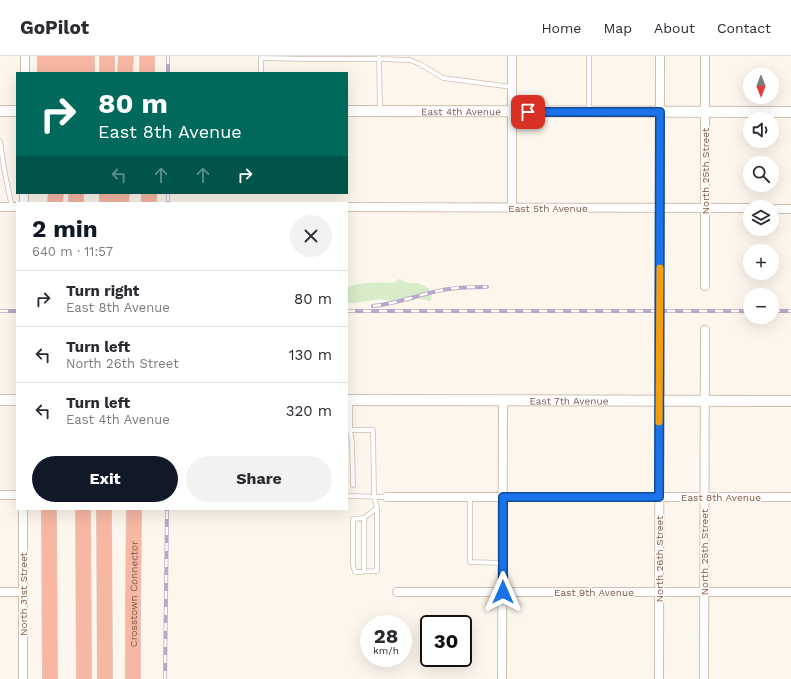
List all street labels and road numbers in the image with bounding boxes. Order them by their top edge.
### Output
street label: East 4th Avenue [421,106,501,117]
street label: North 25th Street [700,127,711,214]
street label: East 5th Avenue [508,203,588,214]
street label: East 7th Avenue [529,395,609,406]
street label: East 8th Avenue [681,492,761,503]
street label: North 25th Street [699,508,710,595]
street label: North 26th Street [654,515,665,602]
street label: Crosstown Connector [128,541,139,647]
street label: North 31st Street [18,551,29,636]
street label: East 9th Avenue [554,587,634,598]

